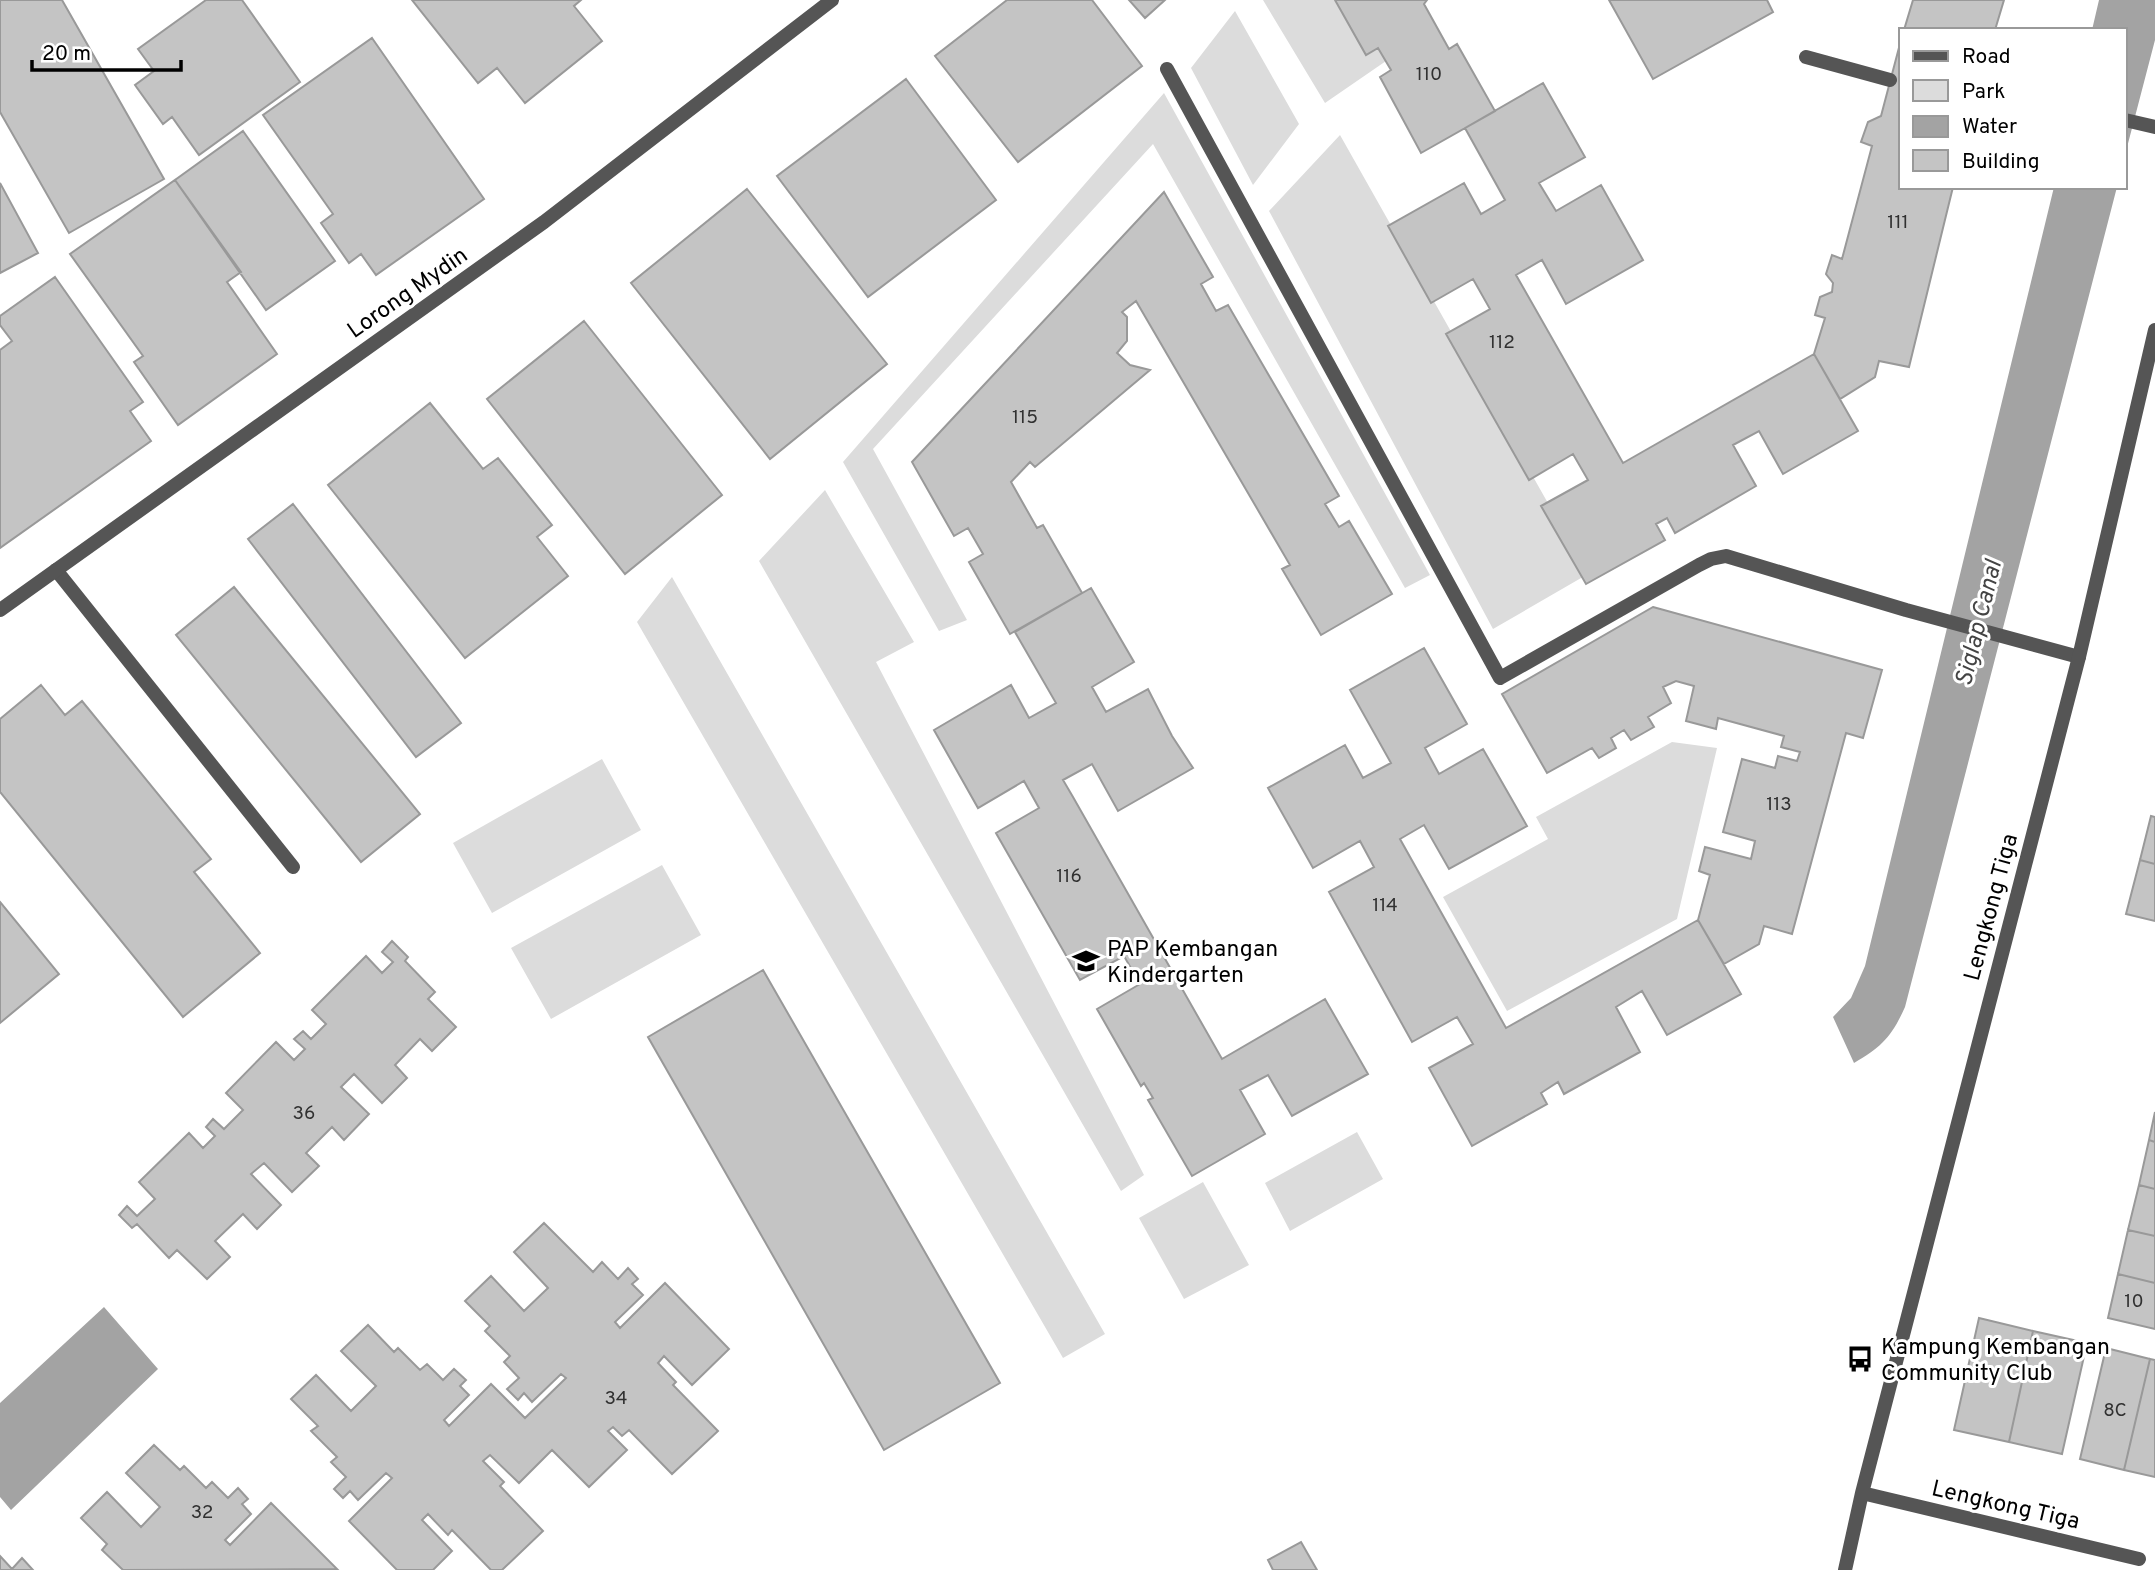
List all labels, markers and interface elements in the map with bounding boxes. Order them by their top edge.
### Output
scale bar [32,28,180,72]
legend [1899,28,2127,189]
text: 20 m [42,41,91,68]
text: Road [1962,44,2011,71]
house number: 110 [1416,63,1442,87]
text: Park [1962,79,2005,106]
text: Water [1962,114,2017,141]
text: Building [1962,149,2040,176]
house number: 111 [1887,211,1909,235]
street label: Lorong Mydin [343,242,474,346]
house number: 112 [1489,331,1515,355]
house number: 115 [1012,406,1038,430]
water label: Siglap Canal [1950,556,2011,690]
house number: 113 [1766,793,1792,817]
street label: Lengkong Tiga [1959,831,2026,984]
house number: 116 [1056,865,1082,889]
house number: 114 [1372,894,1398,918]
place label: PAP Kembangan Kindergarten [1107,936,1278,991]
school or university icon: PAP Kembangan Kindergarten [1071,946,1101,976]
house number: 36 [293,1102,315,1126]
house number: 10 [2124,1290,2144,1314]
place label: Kampung Kembangan Community Club [1881,1334,2110,1389]
bus stop icon: Kampung Kembangan Community Club [1845,1344,1875,1374]
house number: 34 [604,1387,628,1411]
house number: 8C [2103,1399,2127,1423]
street label: Lengkong Tiga [1929,1475,2082,1538]
house number: 32 [191,1501,213,1525]

